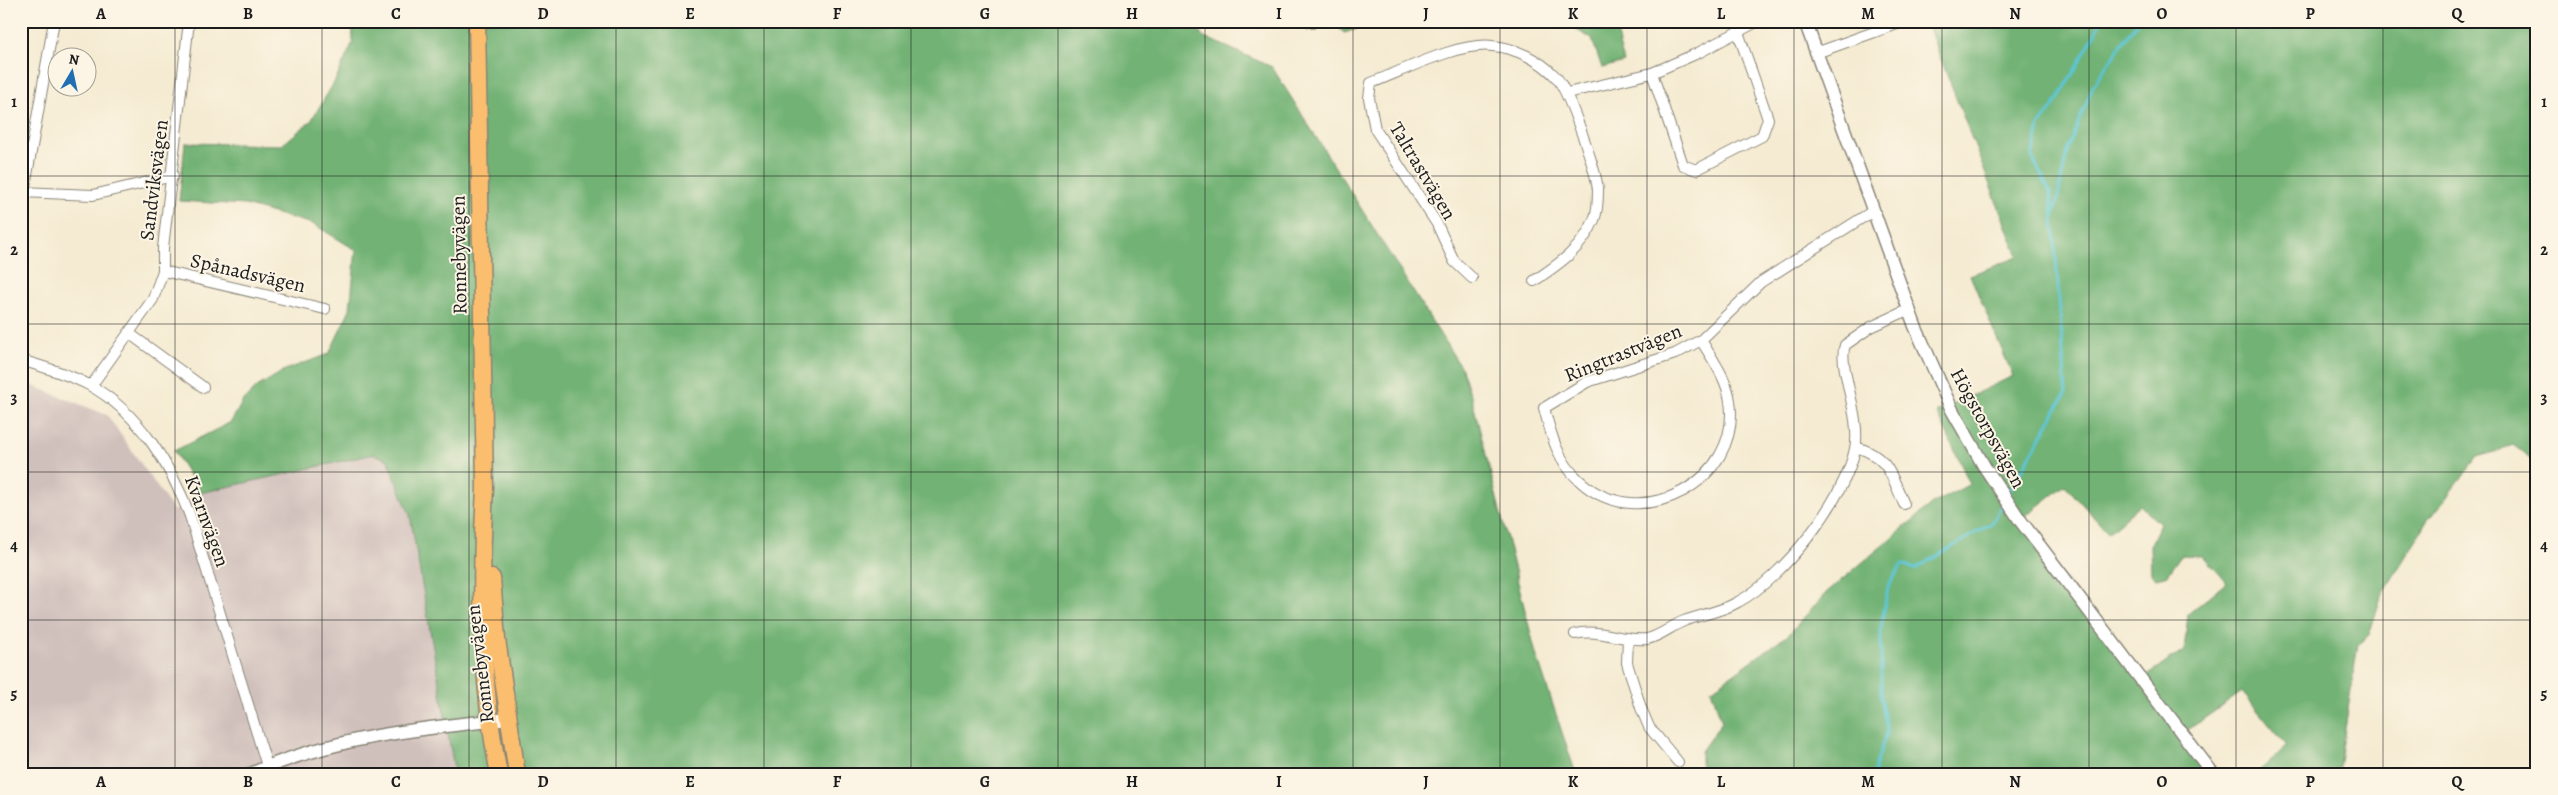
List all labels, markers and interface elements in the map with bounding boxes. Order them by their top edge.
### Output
text: A [95,3,107,25]
text: B [243,3,253,25]
text: C [391,3,401,25]
text: D [537,3,549,25]
text: E [685,3,695,25]
text: F [833,3,842,25]
text: G [980,3,990,25]
text: H [1126,3,1138,25]
text: I [1276,3,1282,25]
text: J [1423,3,1429,25]
text: K [1568,3,1579,25]
text: L [1717,3,1726,25]
text: M [1861,3,1875,25]
text: N [2009,3,2021,25]
text: O [2157,3,2168,25]
text: P [2305,3,2315,25]
text: Q [2452,3,2466,25]
north arrow [48,48,98,98]
text: N [67,49,80,70]
text: 1 [11,91,17,113]
text: 1 [2541,91,2547,113]
street label: Taltrastvägen [1383,117,1463,225]
street label: Sandviksvägen [133,118,175,242]
street label: Ronnebyvägen [444,195,474,315]
text: 2 [10,239,18,261]
text: 2 [2540,239,2548,261]
street label: Spånadsvägen [188,247,308,299]
street label: Ringtrastvägen [1560,317,1686,389]
street label: Högstorpsvägen [1944,363,2032,493]
text: 3 [11,387,18,409]
text: 3 [2541,387,2548,409]
street label: Kvarnvägen [178,471,236,571]
text: 4 [10,535,18,557]
text: 4 [2540,535,2548,557]
street label: Ronnebyvägen [459,603,501,725]
text: 5 [11,683,18,705]
text: 5 [2541,683,2548,705]
text: A [95,771,107,793]
text: B [243,771,253,793]
text: C [391,771,401,793]
text: D [537,771,549,793]
text: E [685,771,695,793]
text: F [833,771,842,793]
text: G [980,771,990,793]
text: H [1126,771,1138,793]
text: I [1276,771,1282,793]
text: J [1423,771,1429,793]
text: K [1568,771,1579,793]
text: L [1717,771,1726,793]
text: M [1861,771,1875,793]
text: N [2009,771,2021,793]
text: O [2157,771,2168,793]
text: P [2305,771,2315,793]
text: Q [2452,771,2466,793]

